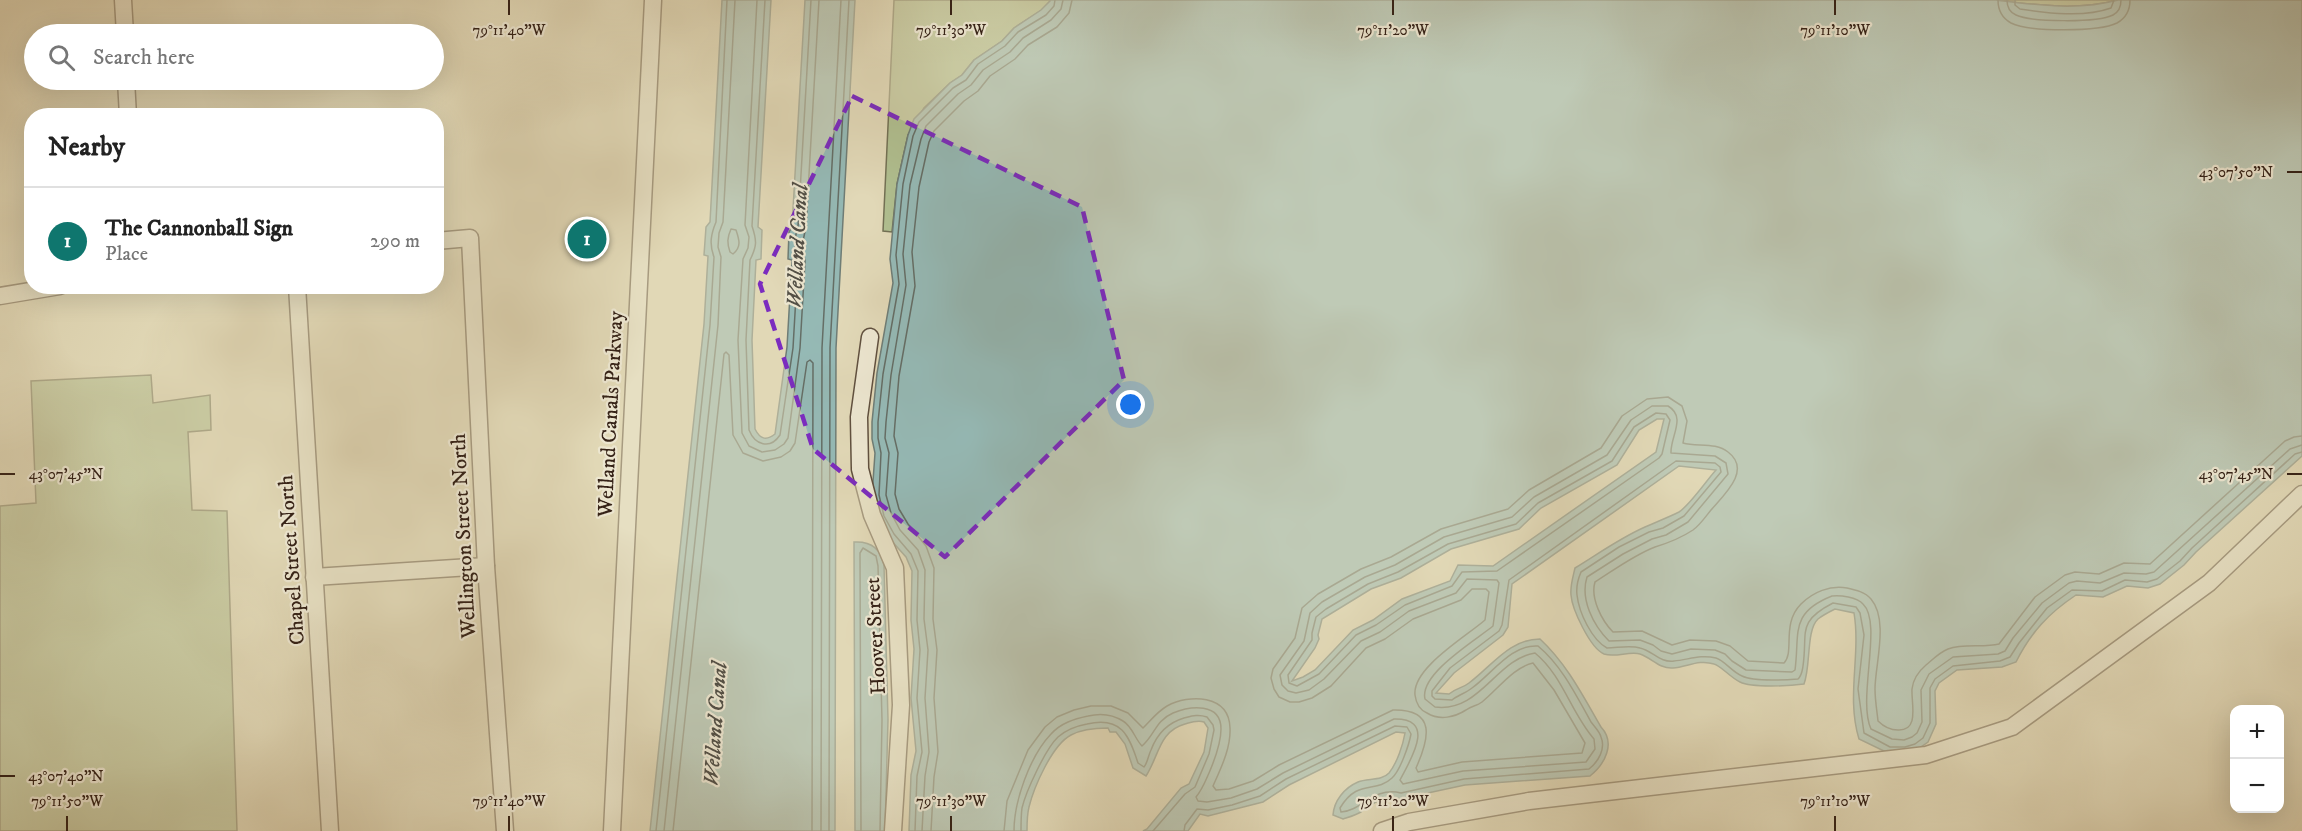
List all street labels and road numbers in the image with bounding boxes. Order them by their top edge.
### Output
street label: Welland Canals Parkway [593,309,629,519]
street label: Wellington Street North [446,433,482,640]
street label: Chapel Street North [273,474,311,646]
street label: Hoover Street [860,576,892,695]

